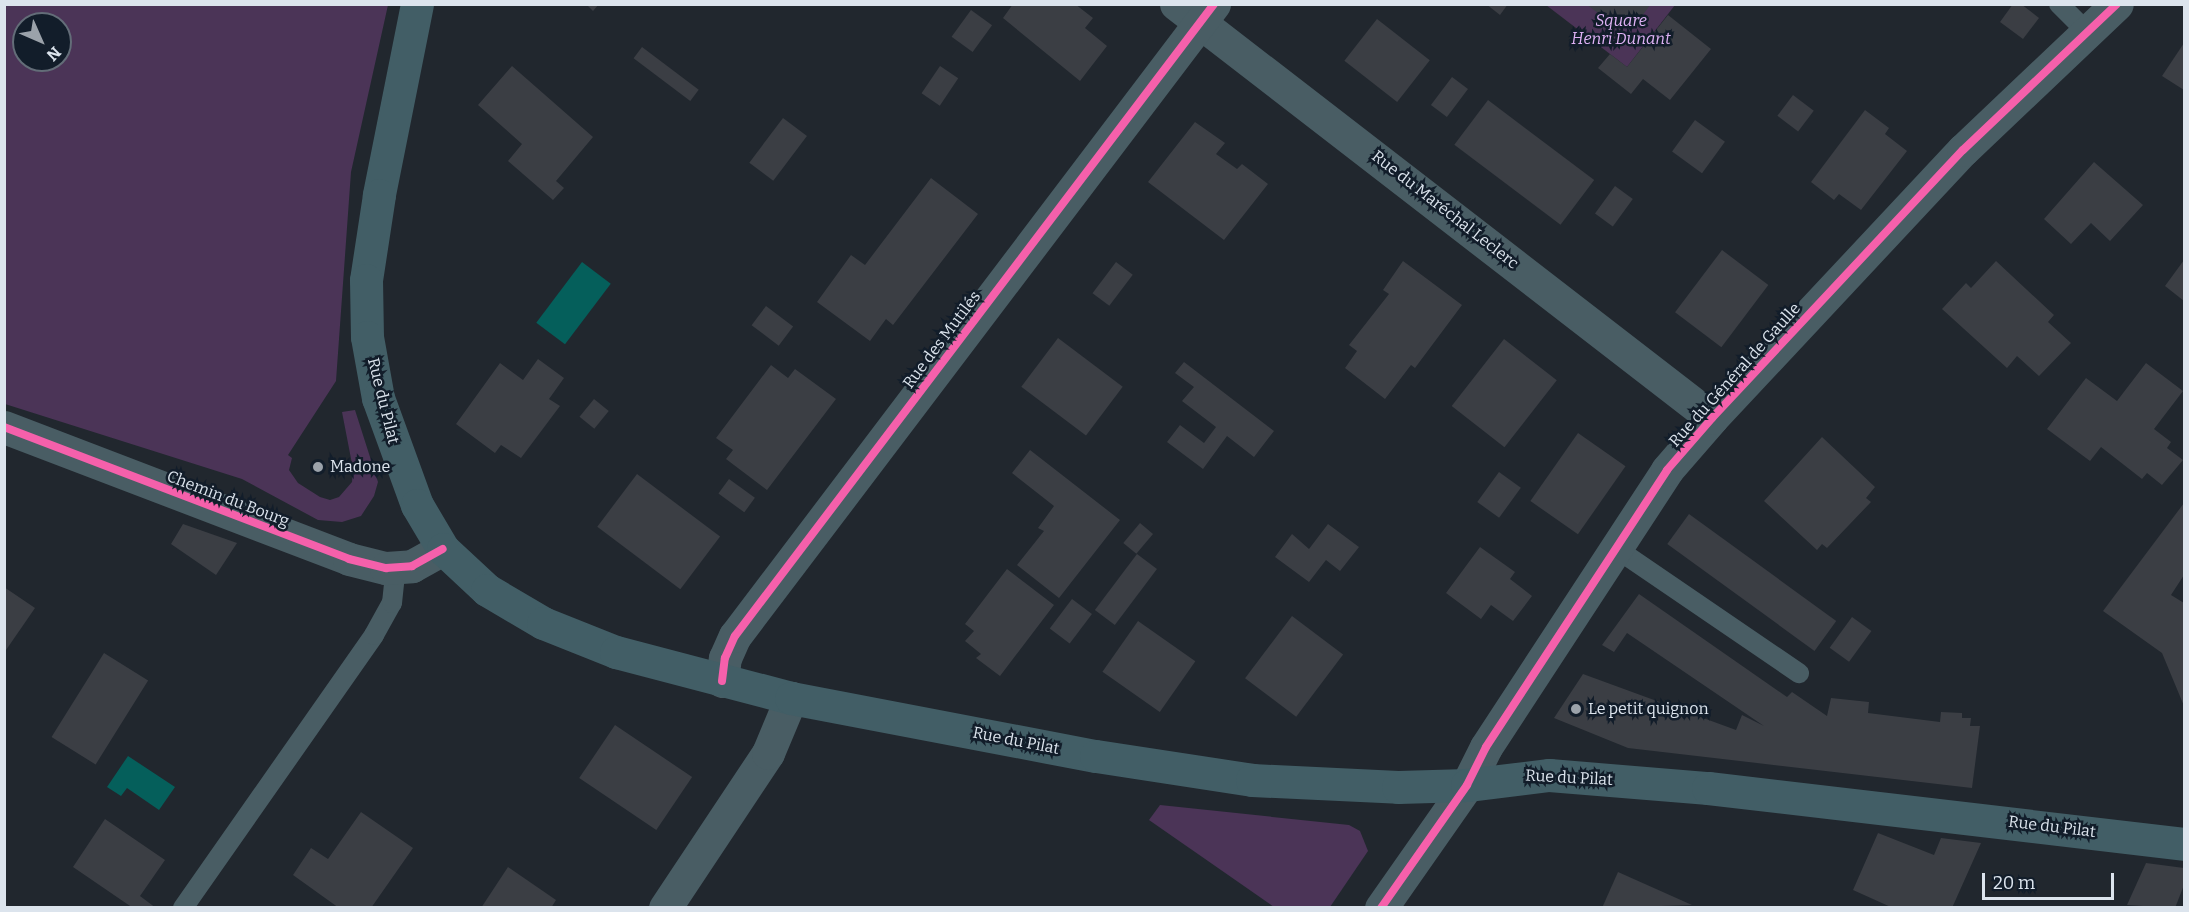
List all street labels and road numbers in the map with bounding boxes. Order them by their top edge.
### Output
street label: Rue du Maréchal Leclerc [1368,147,1522,273]
street label: Rue des Mutilés [899,288,985,392]
street label: Rue du Général de Gaulle [1665,299,1805,451]
street label: Rue du Pilat [363,356,403,446]
street label: Chemin du Bourg [164,467,292,531]
street label: Rue du Pilat [971,723,1061,759]
street label: Rue du Pilat [1525,766,1613,790]
street label: Rue du Pilat [2007,812,2097,842]

